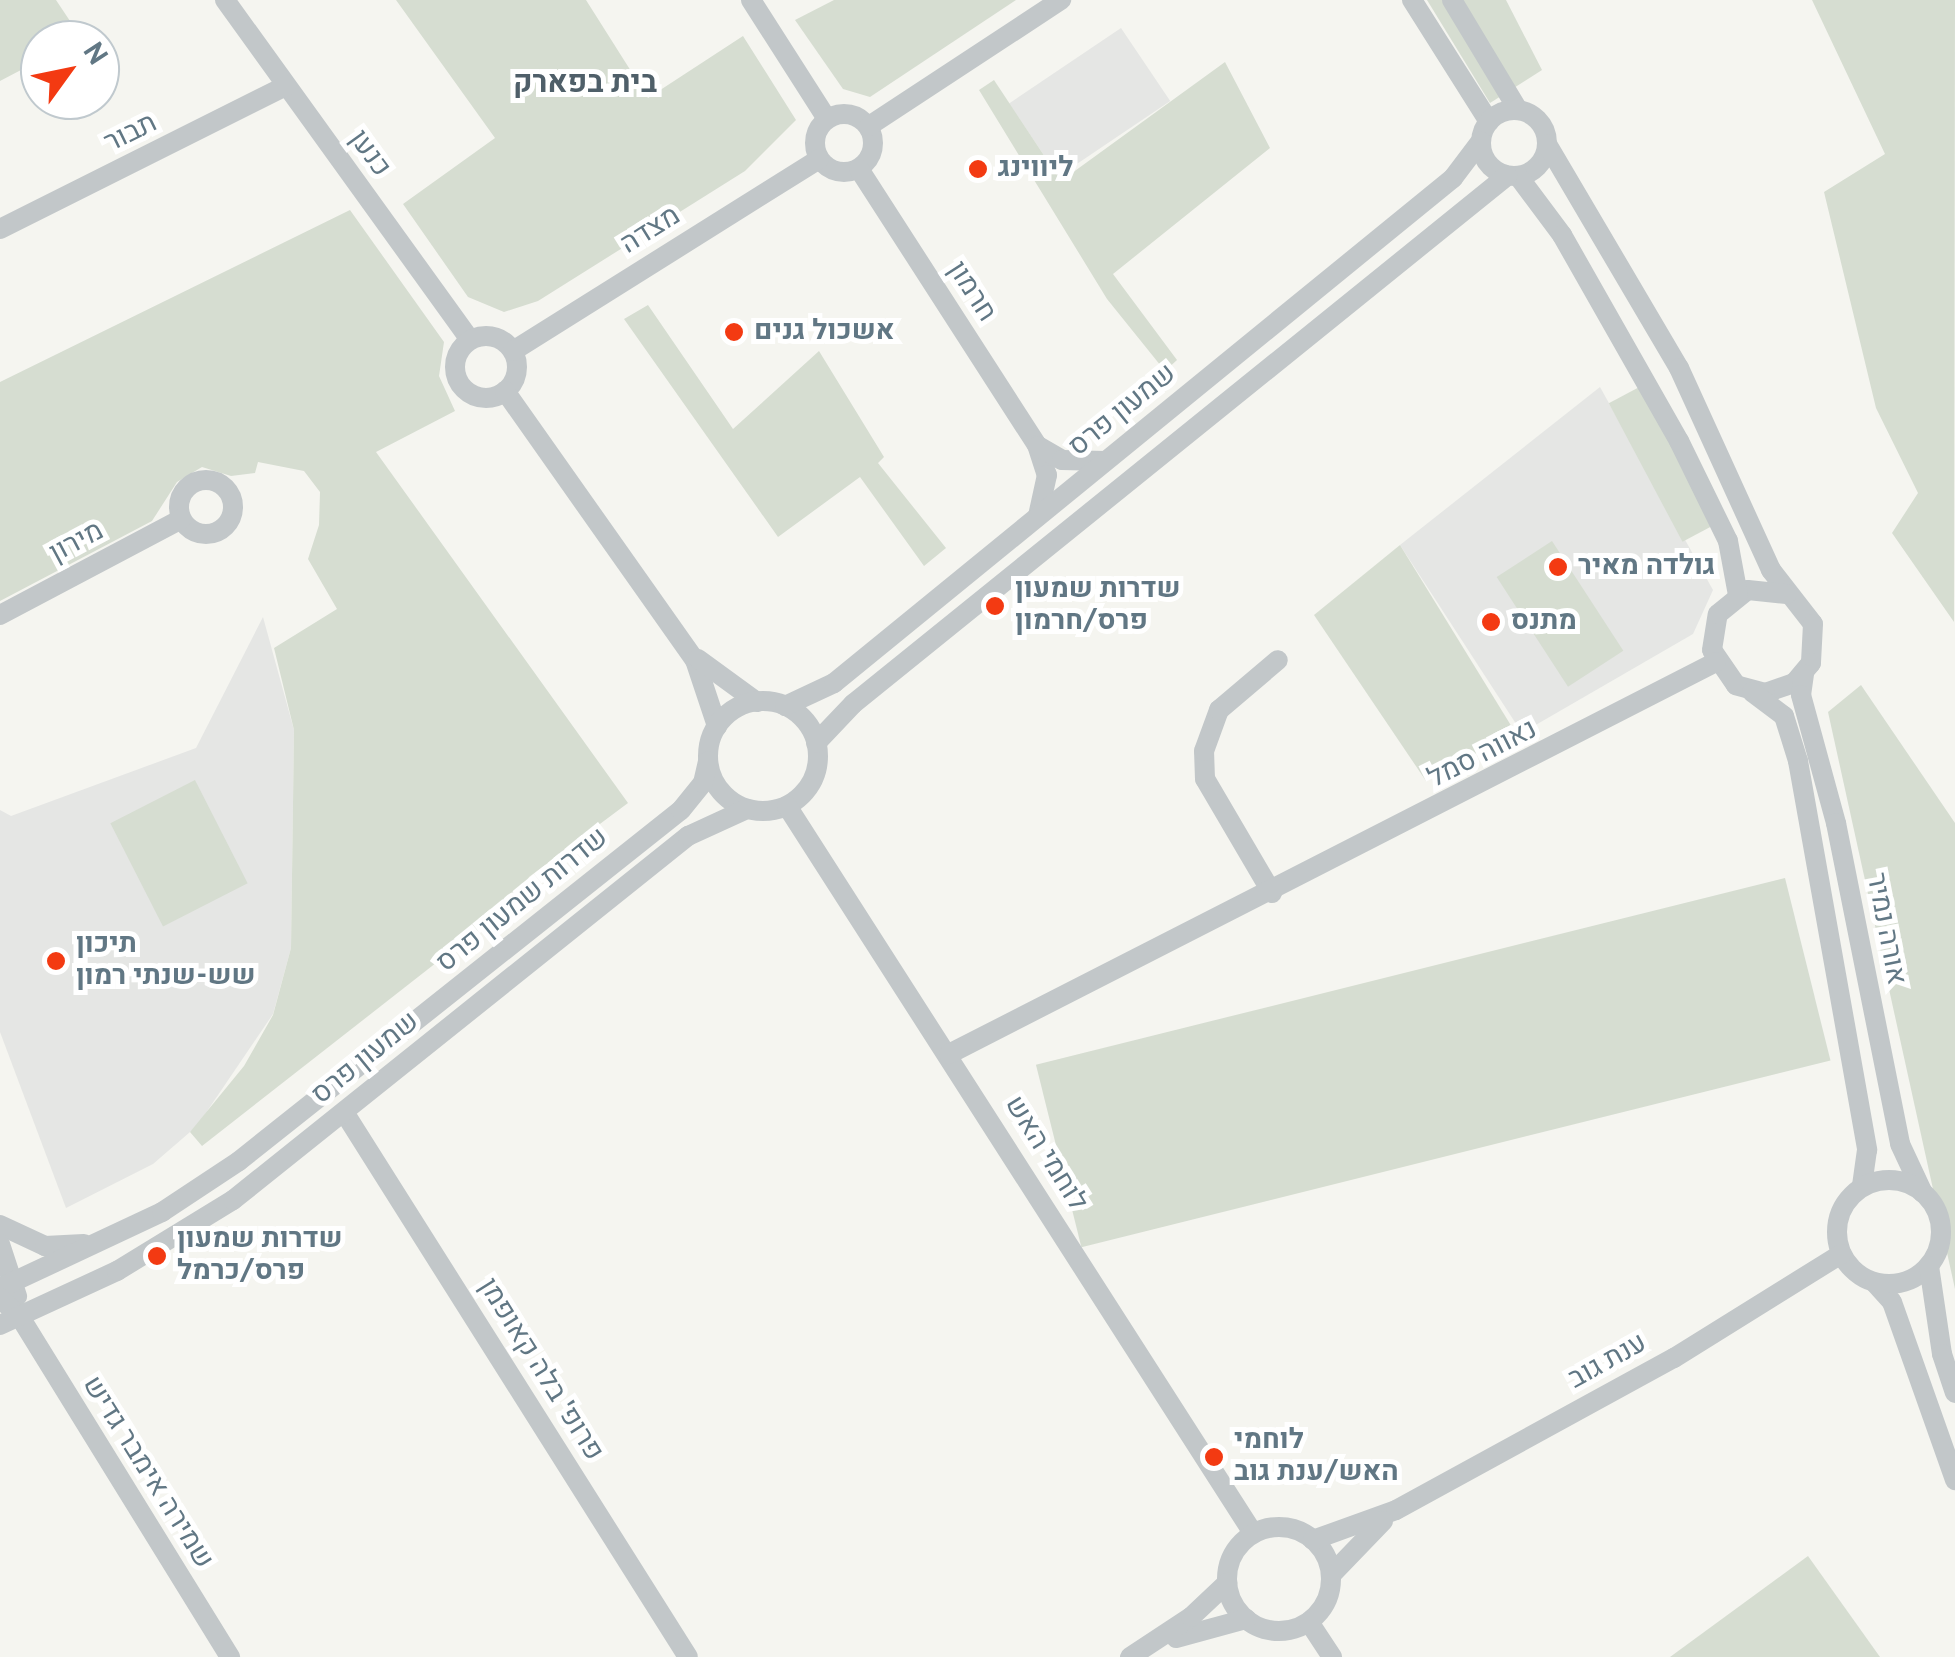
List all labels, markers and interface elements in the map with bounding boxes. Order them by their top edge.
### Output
north arrow [20,20,120,120]
text: N [73,37,114,73]
district label: בית בפארק [513,67,657,103]
street label: תבור [99,107,163,161]
street label: כנען [341,124,397,184]
place label: ליווינג [998,152,1073,186]
marker: ליווינג [967,158,989,180]
street label: מצדה [615,200,687,262]
street label: חרמון [939,256,1003,328]
place label: אשכול גנים [754,315,895,349]
marker: אשכול גנים [723,321,745,343]
street label: שמעון פרס [1063,358,1183,464]
street label: מירון [44,515,110,571]
place label: גולדה מאיר [1578,550,1715,584]
marker: גולדה מאיר [1547,556,1569,578]
place label: שדרות שמעון פרס/חרמון [1015,573,1180,639]
marker: שדרות שמעון פרס/חרמון [984,595,1006,617]
place label: מתנס [1511,605,1577,639]
marker: מתנס [1480,611,1502,633]
street label: נאווה סמל [1423,713,1543,797]
street label: שדרות שמעון פרס [430,822,616,980]
street label: אורה נמיר [1858,870,1912,988]
place label: תיכון שש-שנתי רמון [76,928,256,994]
marker: תיכון שש-שנתי רמון [45,950,67,972]
street label: שמעון פרס [306,1006,426,1112]
street label: לוחמי האש [997,1090,1093,1218]
place label: שדרות שמעון פרס/כרמל [177,1223,342,1289]
marker: שדרות שמעון פרס/כרמל [146,1245,168,1267]
street label: פרופ' בלה קאופמן [470,1273,610,1467]
street label: ענת גוב [1563,1327,1653,1397]
street label: שמירה אימבר גדיש [74,1371,220,1575]
place label: לוחמי האש/ענת גוב [1234,1424,1399,1490]
marker: לוחמי האש/ענת גוב [1203,1446,1225,1468]

